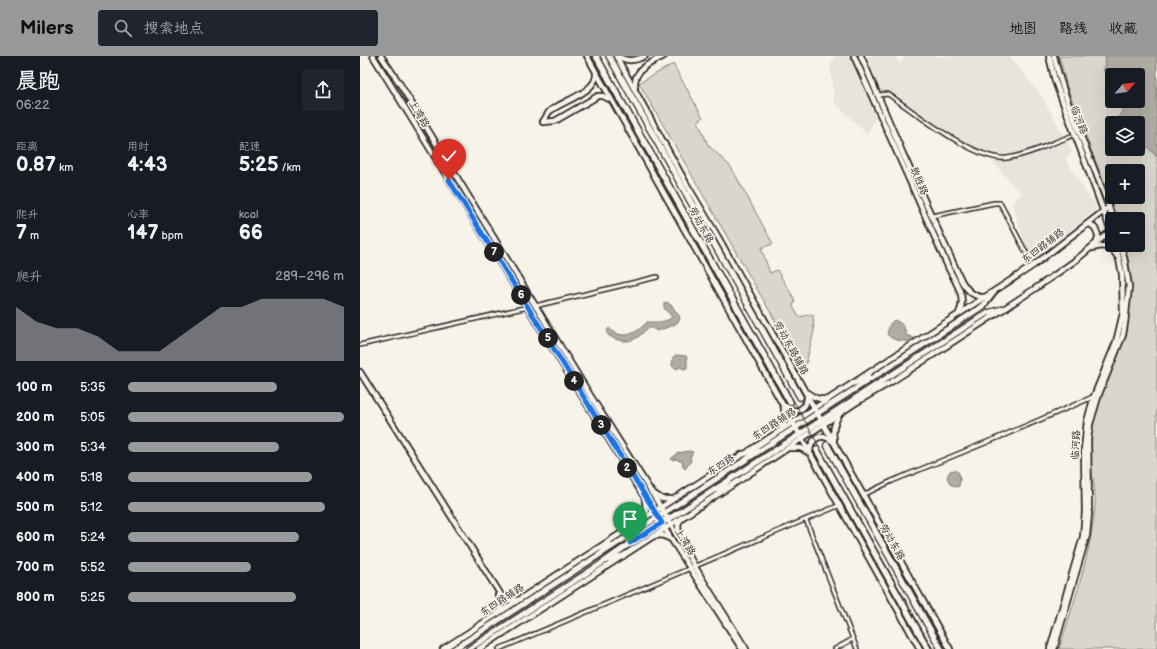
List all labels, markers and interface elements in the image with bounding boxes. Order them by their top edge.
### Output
search box [98,10,378,46]
text: Milers [20,17,74,40]
icon: search [112,17,134,39]
text: 搜索地点 [144,19,204,38]
text: 地图 [1009,20,1037,37]
text: 路线 [1059,20,1087,37]
text: 收藏 [1109,20,1137,37]
text: 晨跑 [16,68,60,95]
north arrow [1105,68,1145,108]
map controls [1105,68,1145,252]
button: share [302,69,344,111]
text: 06:22 [16,97,50,113]
street label: 上湾路 [406,98,432,130]
street label: 临河路 [1068,104,1090,136]
button: layers [1105,116,1145,156]
pin [432,139,466,180]
text: 距离 [16,140,38,153]
text: 用时 [127,140,149,153]
text: 配速 [239,140,261,153]
icon: check [438,145,460,167]
text: 0.87 [16,153,56,177]
text: 4:43 [127,153,167,177]
text: 5:25 [239,153,279,177]
text: km [56,161,73,174]
text: /km [279,161,301,174]
button: + [1105,164,1145,204]
street label: 敢胜路 [907,165,931,197]
street label: 劳动东路 [686,205,716,245]
text: 爬升 [16,208,38,221]
text: 心率 [127,208,149,221]
text: kcal [239,208,258,221]
button: − [1105,212,1145,252]
text: 7 [16,221,27,245]
text: 147 [127,221,159,245]
text: 66 [239,221,263,245]
street label: 东四路辅路 [1019,226,1067,266]
text: m [27,229,39,242]
text: bpm [159,229,183,242]
pin: 7 [484,242,504,262]
text: 7 [491,245,497,258]
text: 289–296 m [275,268,344,284]
text: 爬升 [16,269,42,285]
pin: 6 [511,285,531,305]
text: 6 [518,288,524,301]
street label: 劳动东路辅路 [771,319,811,377]
pin: 5 [538,328,558,348]
text: 5 [545,331,551,344]
pin: 4 [564,371,584,391]
text: 4 [571,374,577,387]
text: 100 m [16,379,52,395]
text: 5:35 [80,379,106,395]
street label: 东四路辅路 [750,405,798,443]
text: 200 m [16,409,54,425]
text: 5:05 [80,409,105,425]
pin: 3 [591,415,611,435]
text: 3 [598,418,604,431]
street label: 临河路 [1069,430,1083,460]
text: 300 m [16,439,54,455]
text: 5:34 [80,439,106,455]
street label: 东四路 [705,452,737,478]
pin: 2 [617,458,637,478]
text: 2 [624,461,630,474]
text: 400 m [16,469,54,485]
text: 5:18 [80,469,103,485]
text: 500 m [16,499,54,515]
text: 5:12 [80,499,103,515]
pin [613,502,647,543]
icon: arrive [619,508,641,530]
street label: 劳动东路 [877,522,907,562]
street label: 上湾路 [672,526,698,558]
text: 600 m [16,529,55,545]
text: 5:24 [80,529,105,545]
text: 700 m [16,559,54,575]
text: 5:52 [80,559,105,575]
street label: 东四路辅路 [478,581,526,619]
text: 800 m [16,589,55,605]
text: 5:25 [80,589,105,605]

